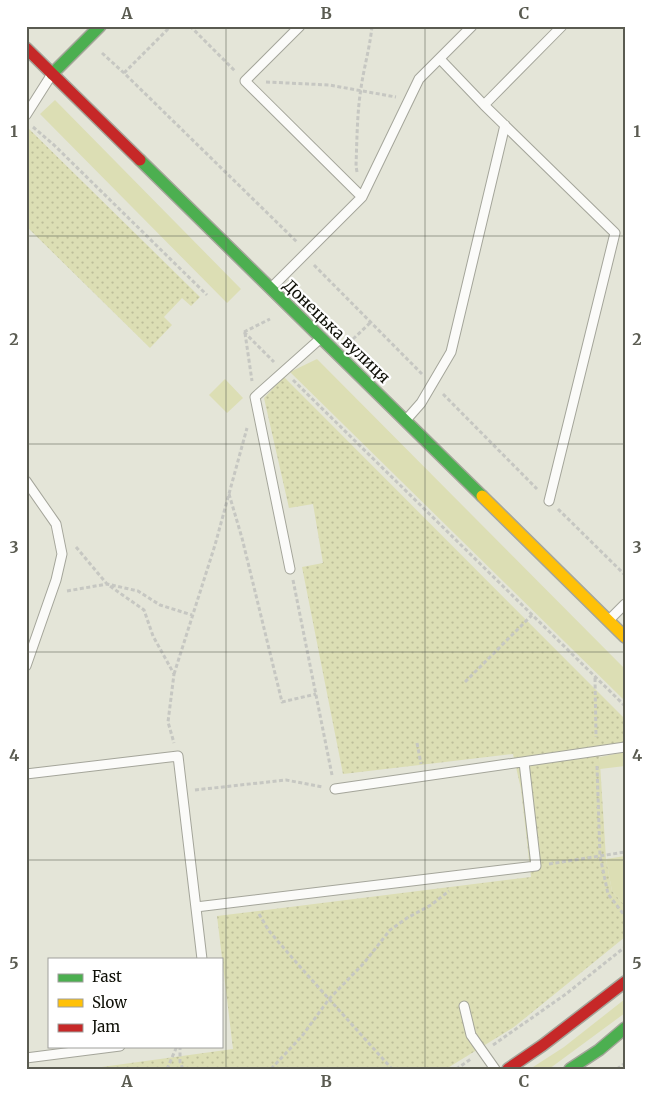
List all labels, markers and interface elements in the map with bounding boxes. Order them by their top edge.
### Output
text: A [120,3,133,23]
text: B [320,3,332,23]
text: C [519,3,529,23]
text: 1 [10,121,18,141]
text: 1 [633,121,641,141]
street label: Донецька вулиця [279,275,395,387]
text: 2 [9,329,19,349]
text: 2 [632,329,642,349]
text: 3 [9,537,19,557]
text: 3 [632,537,642,557]
text: 4 [9,745,19,765]
text: 4 [632,745,642,765]
text: 5 [9,953,19,973]
text: 5 [632,953,642,973]
legend [48,958,222,1048]
text: Fast [92,967,122,986]
text: Slow [92,993,127,1012]
text: Jam [91,1017,120,1036]
text: A [120,1071,133,1091]
text: B [320,1071,332,1091]
text: C [519,1071,529,1091]

